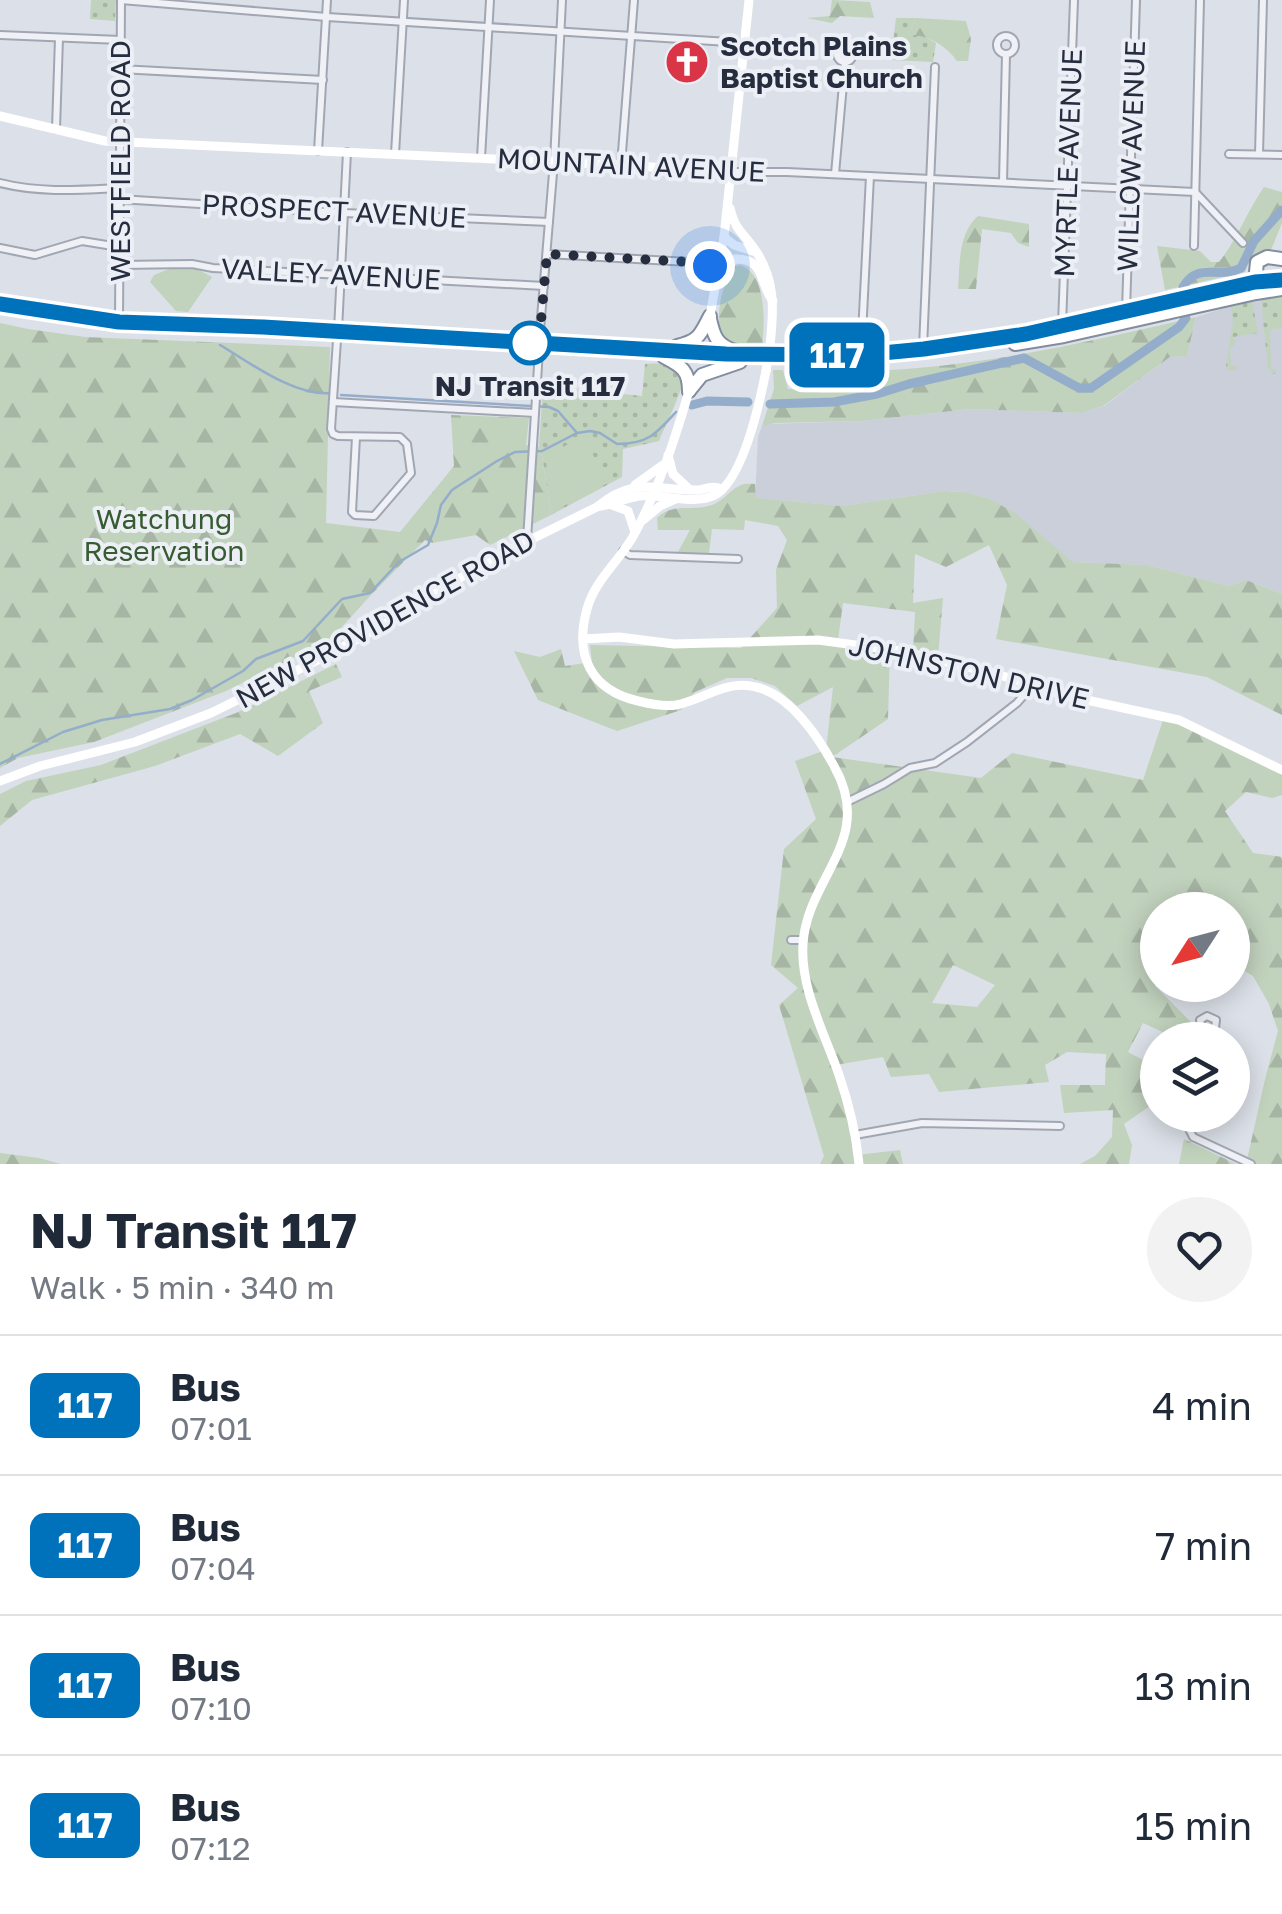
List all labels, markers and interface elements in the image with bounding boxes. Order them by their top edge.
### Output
place label: Scotch Plains Baptist Church [720,29,923,94]
church icon: Scotch Plains Baptist Church [664,39,710,85]
street label: WESTFIELD ROAD [103,40,136,282]
street label: WILLOW AVENUE [1110,40,1151,272]
street label: MYRTLE AVENUE [1047,48,1088,278]
street label: MOUNTAIN AVENUE [496,141,766,188]
street label: PROSPECT AVENUE [201,187,467,234]
your location [685,241,735,291]
street label: VALLEY AVENUE [220,251,442,296]
marker: NJ Transit 117 [509,322,551,364]
line badge: 117 [780,322,894,388]
text: 117 [809,334,865,376]
place label: NJ Transit 117 [435,369,625,402]
park label: Watchung Reservation [84,502,244,567]
street label: NEW PROVIDENCE ROAD [230,523,540,714]
street label: JOHNSTON DRIVE [846,628,1092,715]
north arrow [1140,892,1250,1002]
map controls [1140,892,1250,1132]
button: layers [1140,1022,1250,1132]
button: heart [1147,1197,1252,1302]
text: NJ Transit 117 [30,1201,357,1259]
text: Walk · 5 min · 340 m [30,1268,335,1306]
text: Bus [170,1364,241,1409]
text: 4 min [1152,1383,1252,1428]
text: 117 [57,1384,113,1426]
text: 07:01 [170,1409,252,1447]
text: Bus [170,1504,241,1549]
text: 7 min [1155,1523,1252,1568]
text: 117 [57,1524,113,1566]
text: 07:04 [170,1549,256,1587]
text: Bus [170,1644,241,1689]
text: 13 min [1135,1663,1252,1708]
text: 117 [57,1664,113,1706]
text: 07:10 [170,1689,252,1727]
text: Bus [170,1784,241,1829]
text: 15 min [1135,1803,1252,1848]
text: 117 [57,1804,113,1846]
text: 07:12 [170,1829,250,1867]

